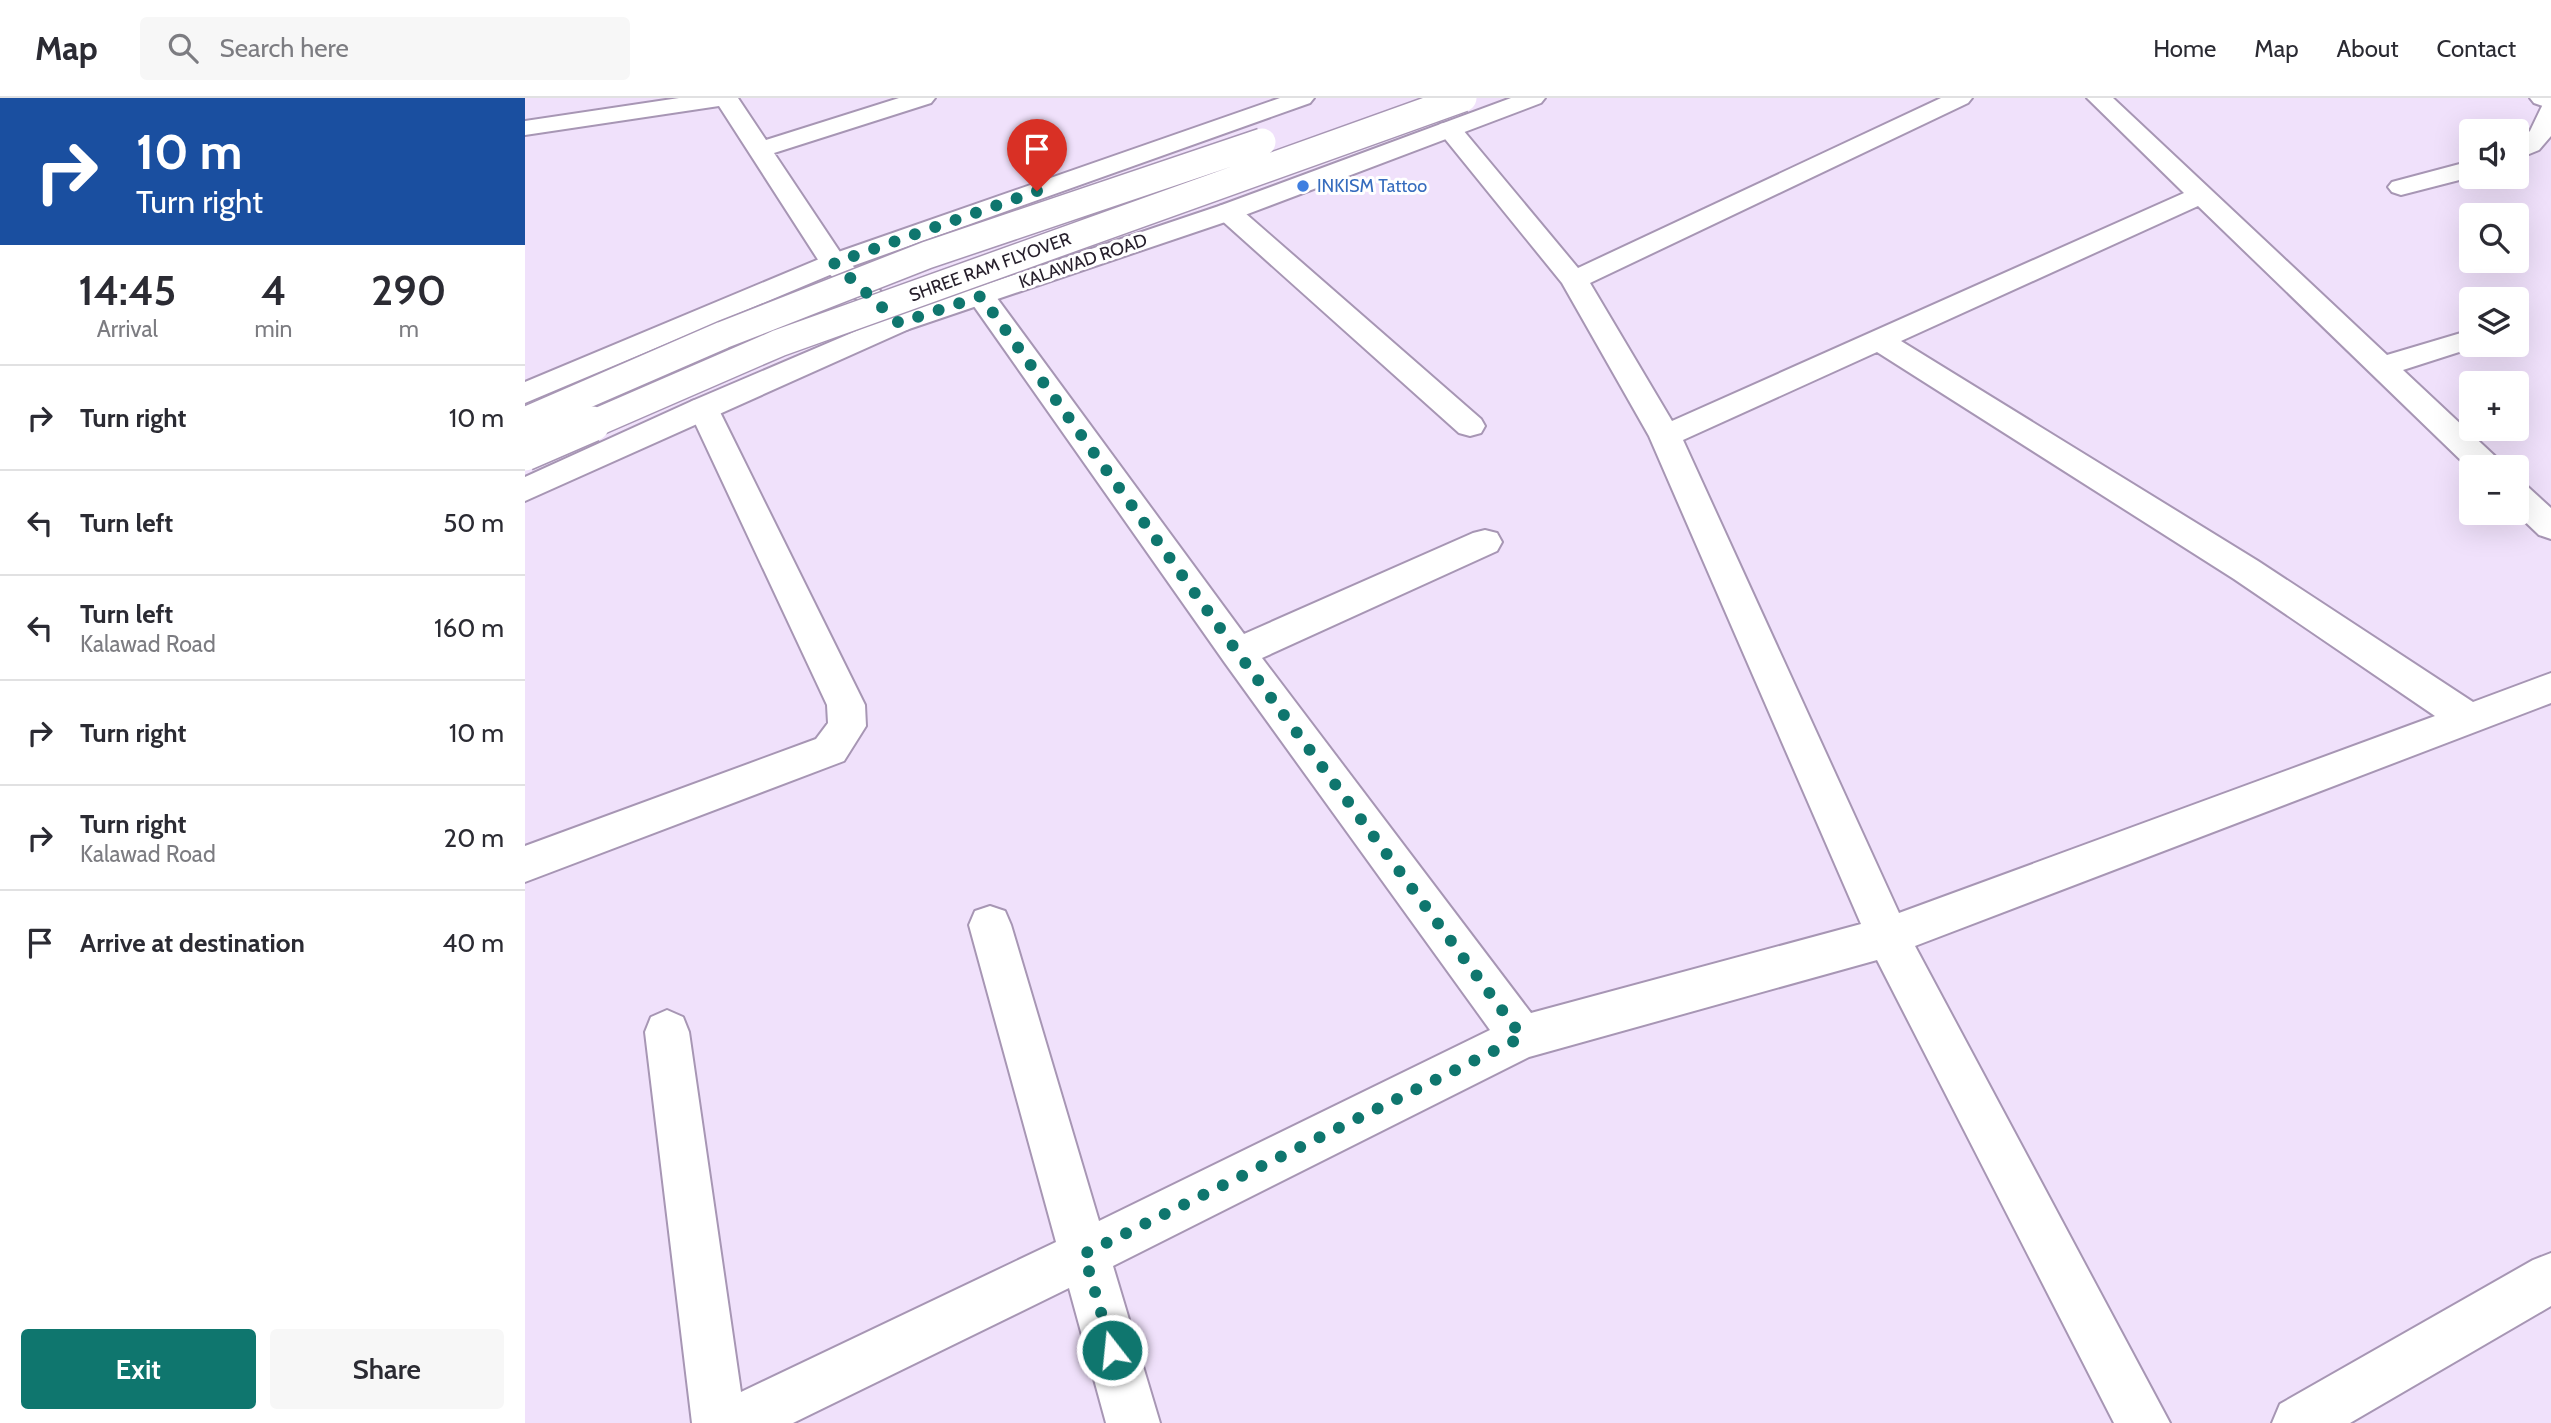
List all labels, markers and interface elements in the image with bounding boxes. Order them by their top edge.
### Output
search box [140,17,630,80]
text: Map [35,28,98,68]
icon: search [164,29,202,67]
text: Search here [220,32,349,64]
text: Home [2153,34,2216,63]
text: Map [2254,34,2299,63]
text: About [2337,34,2399,63]
text: Contact [2437,34,2516,63]
pin [1007,119,1067,191]
map controls [2459,119,2529,525]
button: sound [2459,119,2529,189]
text: 10 m [136,122,242,181]
icon: right [21,126,112,217]
icon: arrive [1018,130,1056,168]
place label: INKISM Tattoo [1317,175,1427,197]
marker: INKISM Tattoo [1295,178,1311,194]
text: Turn right [136,182,263,221]
button: search [2459,203,2529,273]
street label: SHREE RAM FLYOVER [906,227,1074,307]
street label: KALAWAD ROAD [1016,229,1150,293]
text: 14:45 [79,264,176,316]
text: 4 [261,264,286,316]
text: 290 [371,264,446,316]
button: layers [2459,287,2529,357]
text: Arrival [97,315,158,343]
text: min [255,315,292,343]
text: m [399,315,419,343]
button: + [2459,371,2529,441]
icon: right [21,399,59,437]
text: Turn right [80,402,186,434]
text: 10 m [449,402,504,434]
button: − [2459,455,2529,525]
icon: left [21,504,59,542]
text: Turn left [80,507,173,539]
text: 50 m [443,507,504,539]
text: Turn left [80,598,173,630]
icon: left [21,609,59,647]
text: 160 m [434,612,504,644]
text: Kalawad Road [80,630,216,658]
icon: right [21,714,59,752]
text: Turn right [80,717,186,749]
text: 10 m [449,717,504,749]
text: Turn right [80,808,186,840]
icon: right [21,819,59,857]
text: 20 m [444,822,504,854]
text: Kalawad Road [80,840,216,868]
icon: arrive [21,924,59,962]
text: Arrive at destination [80,927,305,959]
text: 40 m [442,927,504,959]
position arrow [1075,1313,1149,1387]
button: Exit [21,1329,256,1409]
button: Share [270,1329,504,1409]

